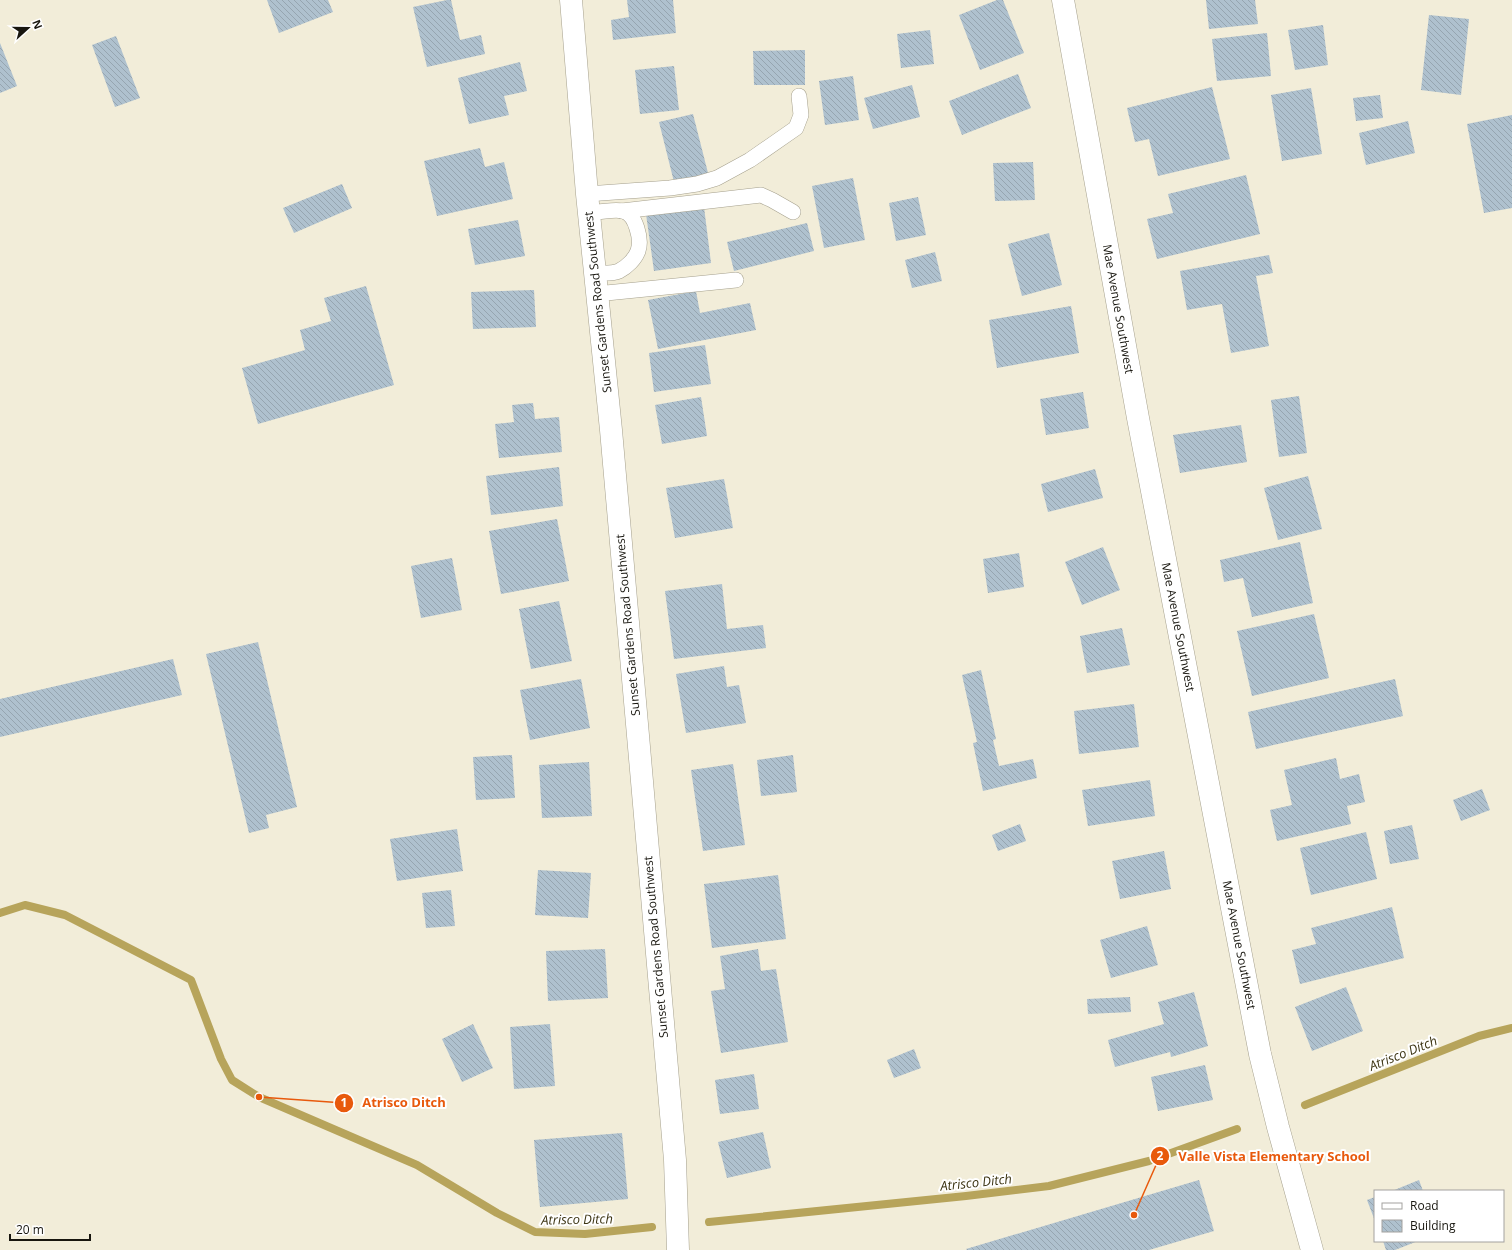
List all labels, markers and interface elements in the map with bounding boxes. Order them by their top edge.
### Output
north arrow [8,8,48,48]
text: N [29,17,46,31]
street label: Sunset Gardens Road Southwest [580,211,615,394]
street label: Mae Avenue Southwest [1099,243,1138,375]
street label: Sunset Gardens Road Southwest [611,533,644,717]
street label: Mae Avenue Southwest [1158,561,1199,693]
street label: Sunset Gardens Road Southwest [639,855,672,1039]
street label: Mae Avenue Southwest [1219,879,1260,1011]
water label: Atrisco Ditch [1365,1031,1440,1075]
callout: Atrisco Ditch [334,1090,454,1115]
text: Atrisco Ditch [362,1093,446,1111]
text: 1 [341,1094,347,1111]
callout: Valle Vista Elementary School [1150,1144,1378,1169]
text: 2 [1157,1147,1164,1164]
text: Valle Vista Elementary School [1178,1147,1370,1165]
water label: Atrisco Ditch [938,1169,1013,1195]
legend [1374,1190,1504,1242]
text: Road [1410,1197,1439,1214]
water label: Atrisco Ditch [540,1209,613,1229]
scale bar [10,1216,90,1242]
text: Building [1410,1217,1456,1234]
text: 20 m [16,1221,44,1238]

